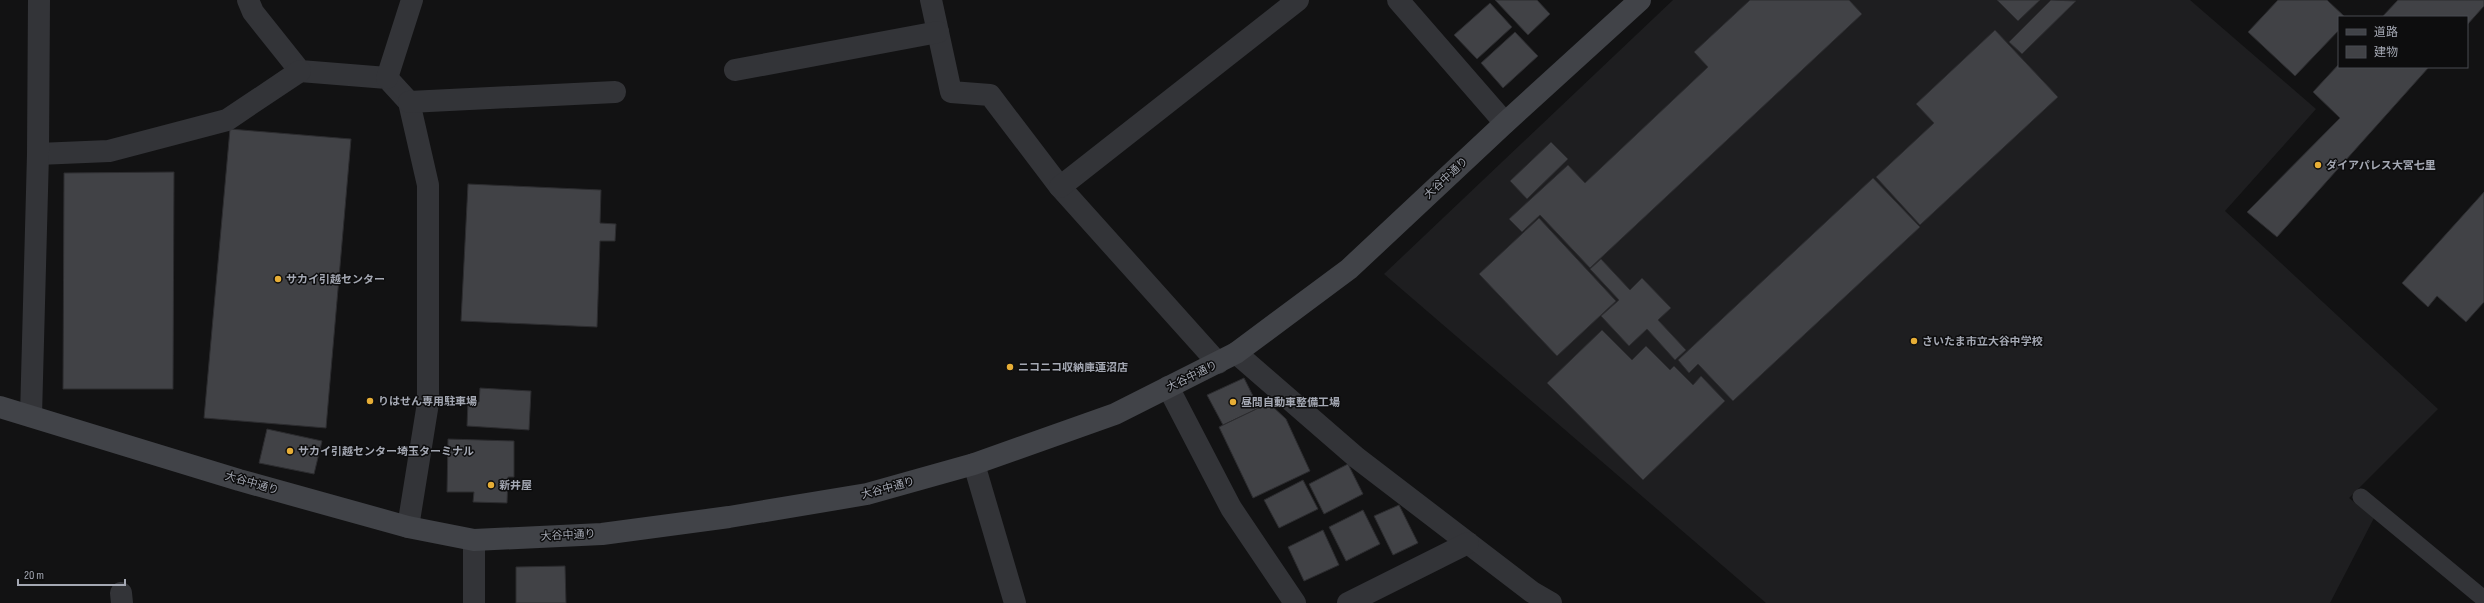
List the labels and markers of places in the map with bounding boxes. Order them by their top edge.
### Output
place label: ダイアパレス大宮七里 [2326,159,2436,172]
marker: ダイアパレス大宮七里 [2313,160,2323,170]
place label: サカイ引越センター [286,273,385,286]
marker: サカイ引越センター [273,274,283,284]
place label: さいたま市立大谷中学校 [1922,335,2043,348]
marker: さいたま市立大谷中学校 [1909,336,1919,346]
place label: ニコニコ収納庫蓮沼店 [1018,361,1128,374]
marker: ニコニコ収納庫蓮沼店 [1005,362,1015,372]
place label: りはせん専用駐車場 [378,395,477,408]
marker: りはせん専用駐車場 [365,396,375,406]
place label: 昼間自動車整備工場 [1241,396,1340,409]
marker: 昼間自動車整備工場 [1228,397,1238,407]
place label: サカイ引越センター埼玉ターミナル [298,445,474,458]
marker: サカイ引越センター埼玉ターミナル [285,446,295,456]
place label: 新井屋 [499,479,532,492]
marker: 新井屋 [486,480,496,490]

